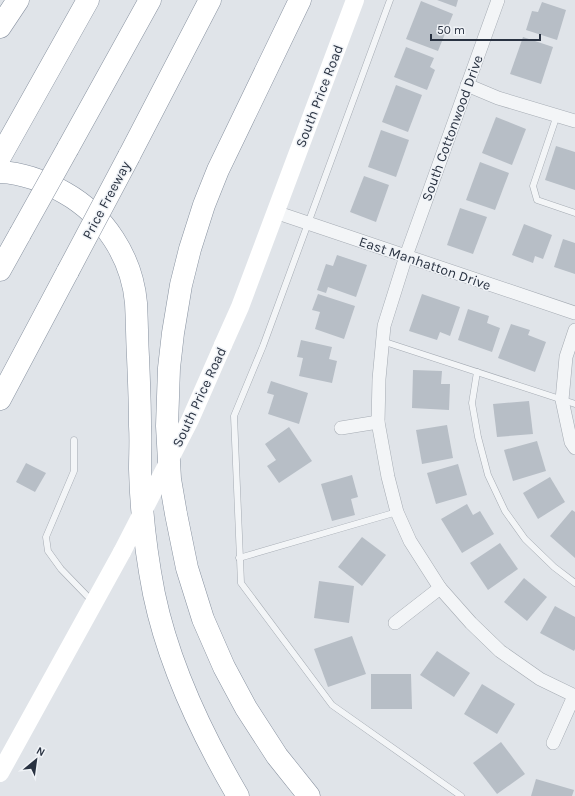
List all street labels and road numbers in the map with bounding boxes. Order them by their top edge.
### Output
street label: South Price Road [292,42,347,150]
street label: South Cottonwood Drive [418,53,487,204]
street label: Price Freeway [79,158,134,242]
street label: East Manhatton Drive [357,233,493,294]
street label: South Price Road [169,344,230,450]

